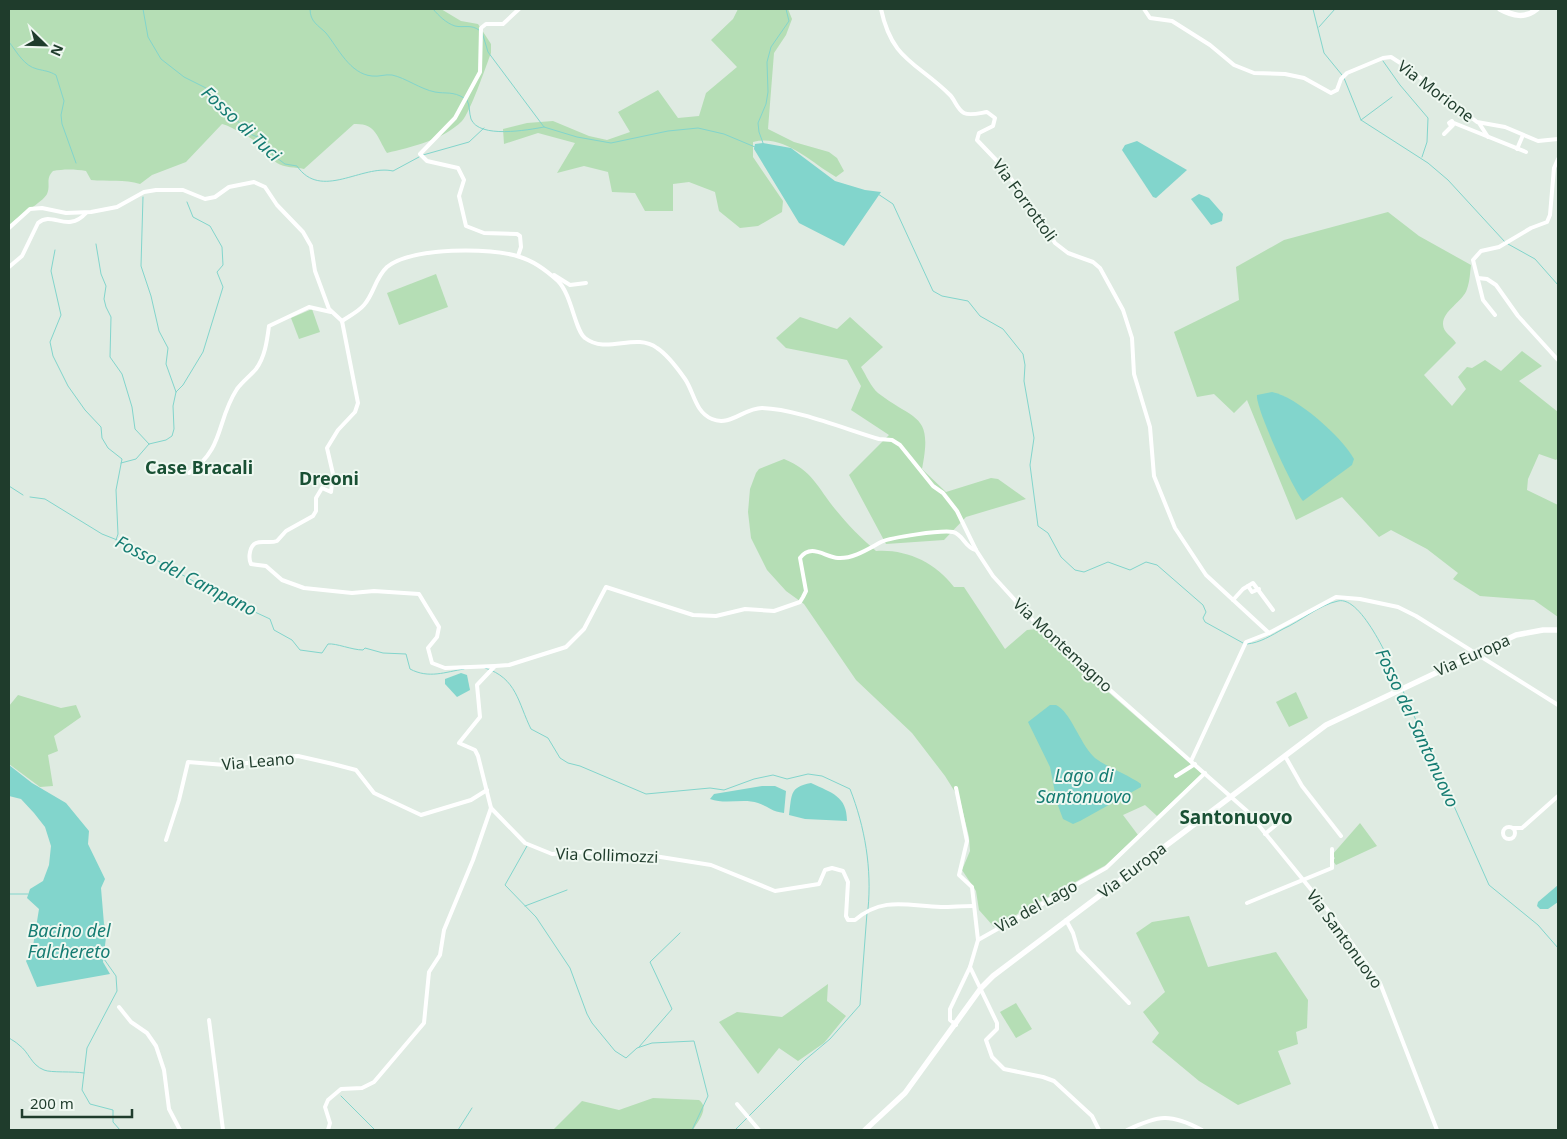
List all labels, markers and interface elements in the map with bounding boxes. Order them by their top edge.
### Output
north arrow [20,20,70,70]
text: N [46,41,68,59]
street label: Via Morione [1393,55,1479,127]
water label: Fosso di Tuci [197,80,287,166]
street label: Via Forrottoli [988,154,1062,246]
district label: Case Bracali [145,455,253,479]
district label: Dreoni [299,466,359,490]
water label: Fosso del Campano [112,529,261,621]
street label: Via Montemagno [1008,593,1118,697]
street label: Via Europa [1431,629,1513,681]
water label: Fosso del Santonuovo [1371,644,1465,811]
street label: Via Leano [221,747,295,775]
water label: Lago di Santonuovo [1036,763,1132,808]
district label: Santonuovo [1179,804,1293,830]
street label: Via Europa [1093,837,1171,903]
street label: Via Collimozzi [555,842,659,868]
street label: Via del Lago [991,874,1081,938]
street label: Via Santonuovo [1302,885,1388,993]
water label: Bacino del Falchereto [27,918,111,963]
scale bar [22,1086,132,1118]
text: 200 m [30,1093,74,1113]

